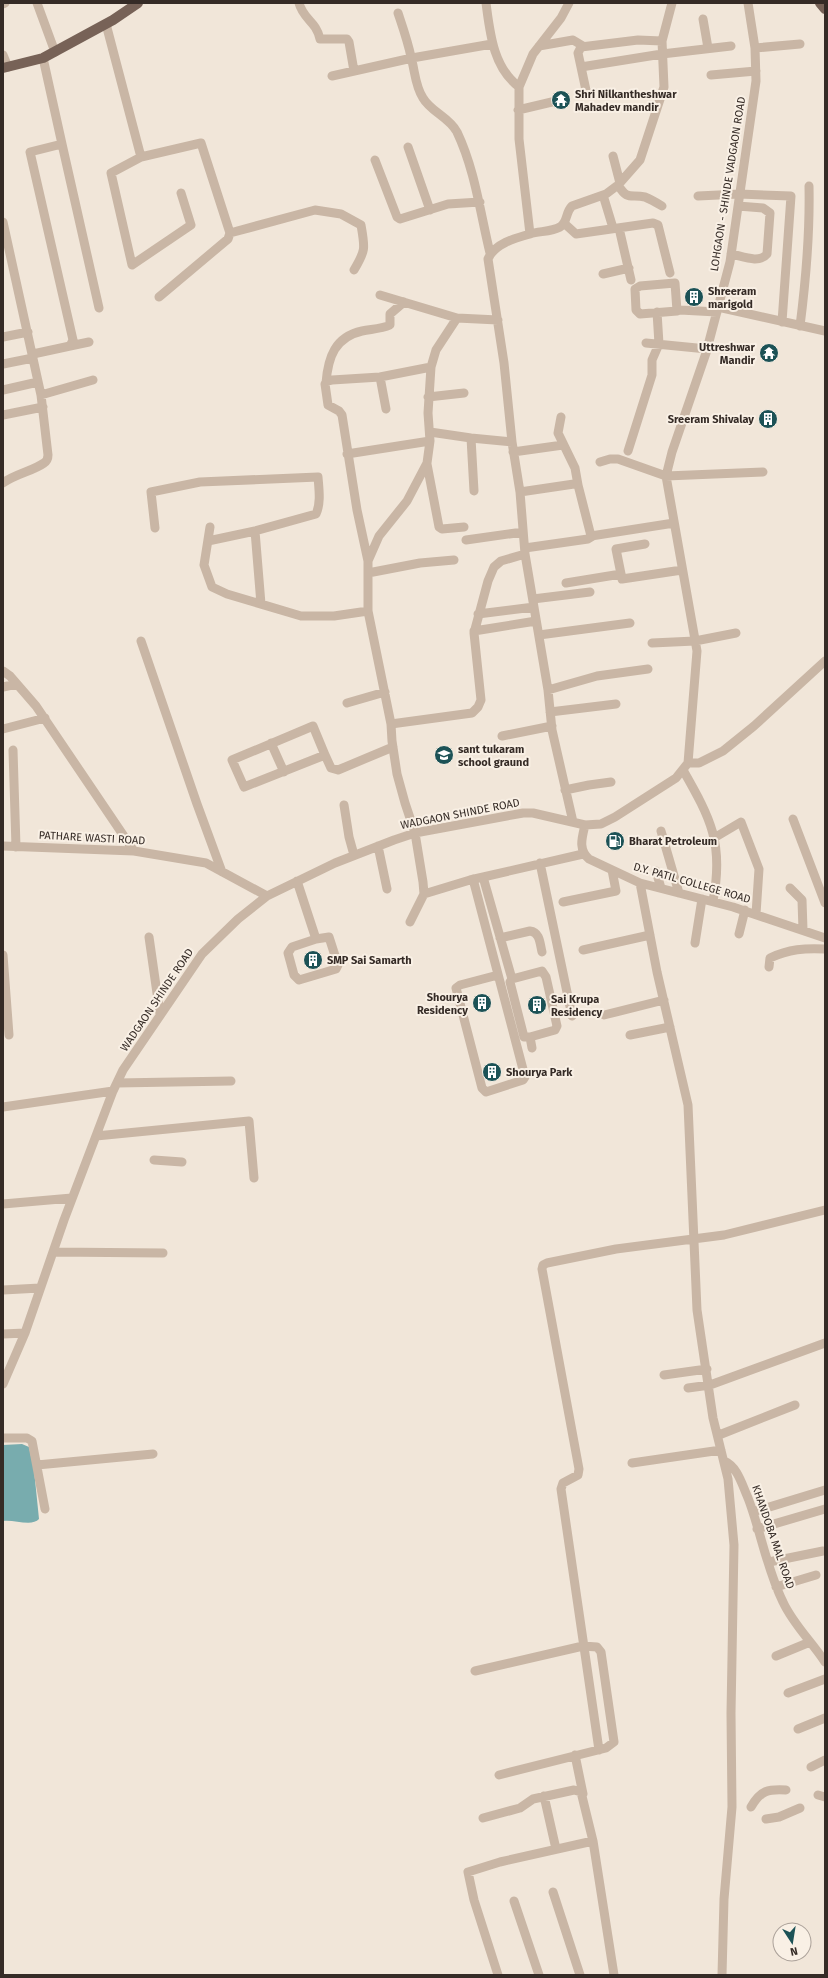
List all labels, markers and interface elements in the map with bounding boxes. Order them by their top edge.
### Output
place label: Shri Nilkantheshwar Mahadev mandir [575,88,677,114]
temple icon: Shri Nilkantheshwar Mahadev mandir [550,89,572,111]
street label: LOHGAON - SHINDE VADGAON ROAD [708,96,748,272]
place label: Shreeram marigold [708,285,756,311]
building icon: Shreeram marigold [683,286,705,308]
place label: Uttreshwar Mandir [699,341,756,367]
temple icon: Uttreshwar Mandir [758,342,780,364]
building icon: Sreeram Shivalay [757,408,779,430]
place label: Sreeram Shivalay [668,413,754,426]
place label: sant tukaram school graund [458,743,529,769]
school or university icon: sant tukaram school graund [433,744,455,766]
street label: WADGAON SHINDE ROAD [399,796,521,832]
street label: PATHARE WASTI ROAD [38,829,146,847]
fuel station icon: Bharat Petroleum [604,830,626,852]
place label: Bharat Petroleum [629,835,717,848]
street label: D.Y. PATIL COLLEGE ROAD [632,860,752,906]
street label: WADGAON SHINDE ROAD [118,946,196,1054]
building icon: SMP Sai Samarth [302,949,324,971]
place label: SMP Sai Samarth [327,954,412,967]
place label: Shourya Residency [417,991,468,1017]
building icon: Shourya Residency [471,992,493,1014]
place label: Sai Krupa Residency [551,993,602,1019]
building icon: Sai Krupa Residency [526,994,548,1016]
building icon: Shourya Park [481,1061,503,1083]
place label: Shourya Park [506,1066,573,1079]
street label: KHANDOBA MAL ROAD [749,1483,797,1591]
north arrow [772,1922,812,1962]
text: N [789,1944,799,1958]

